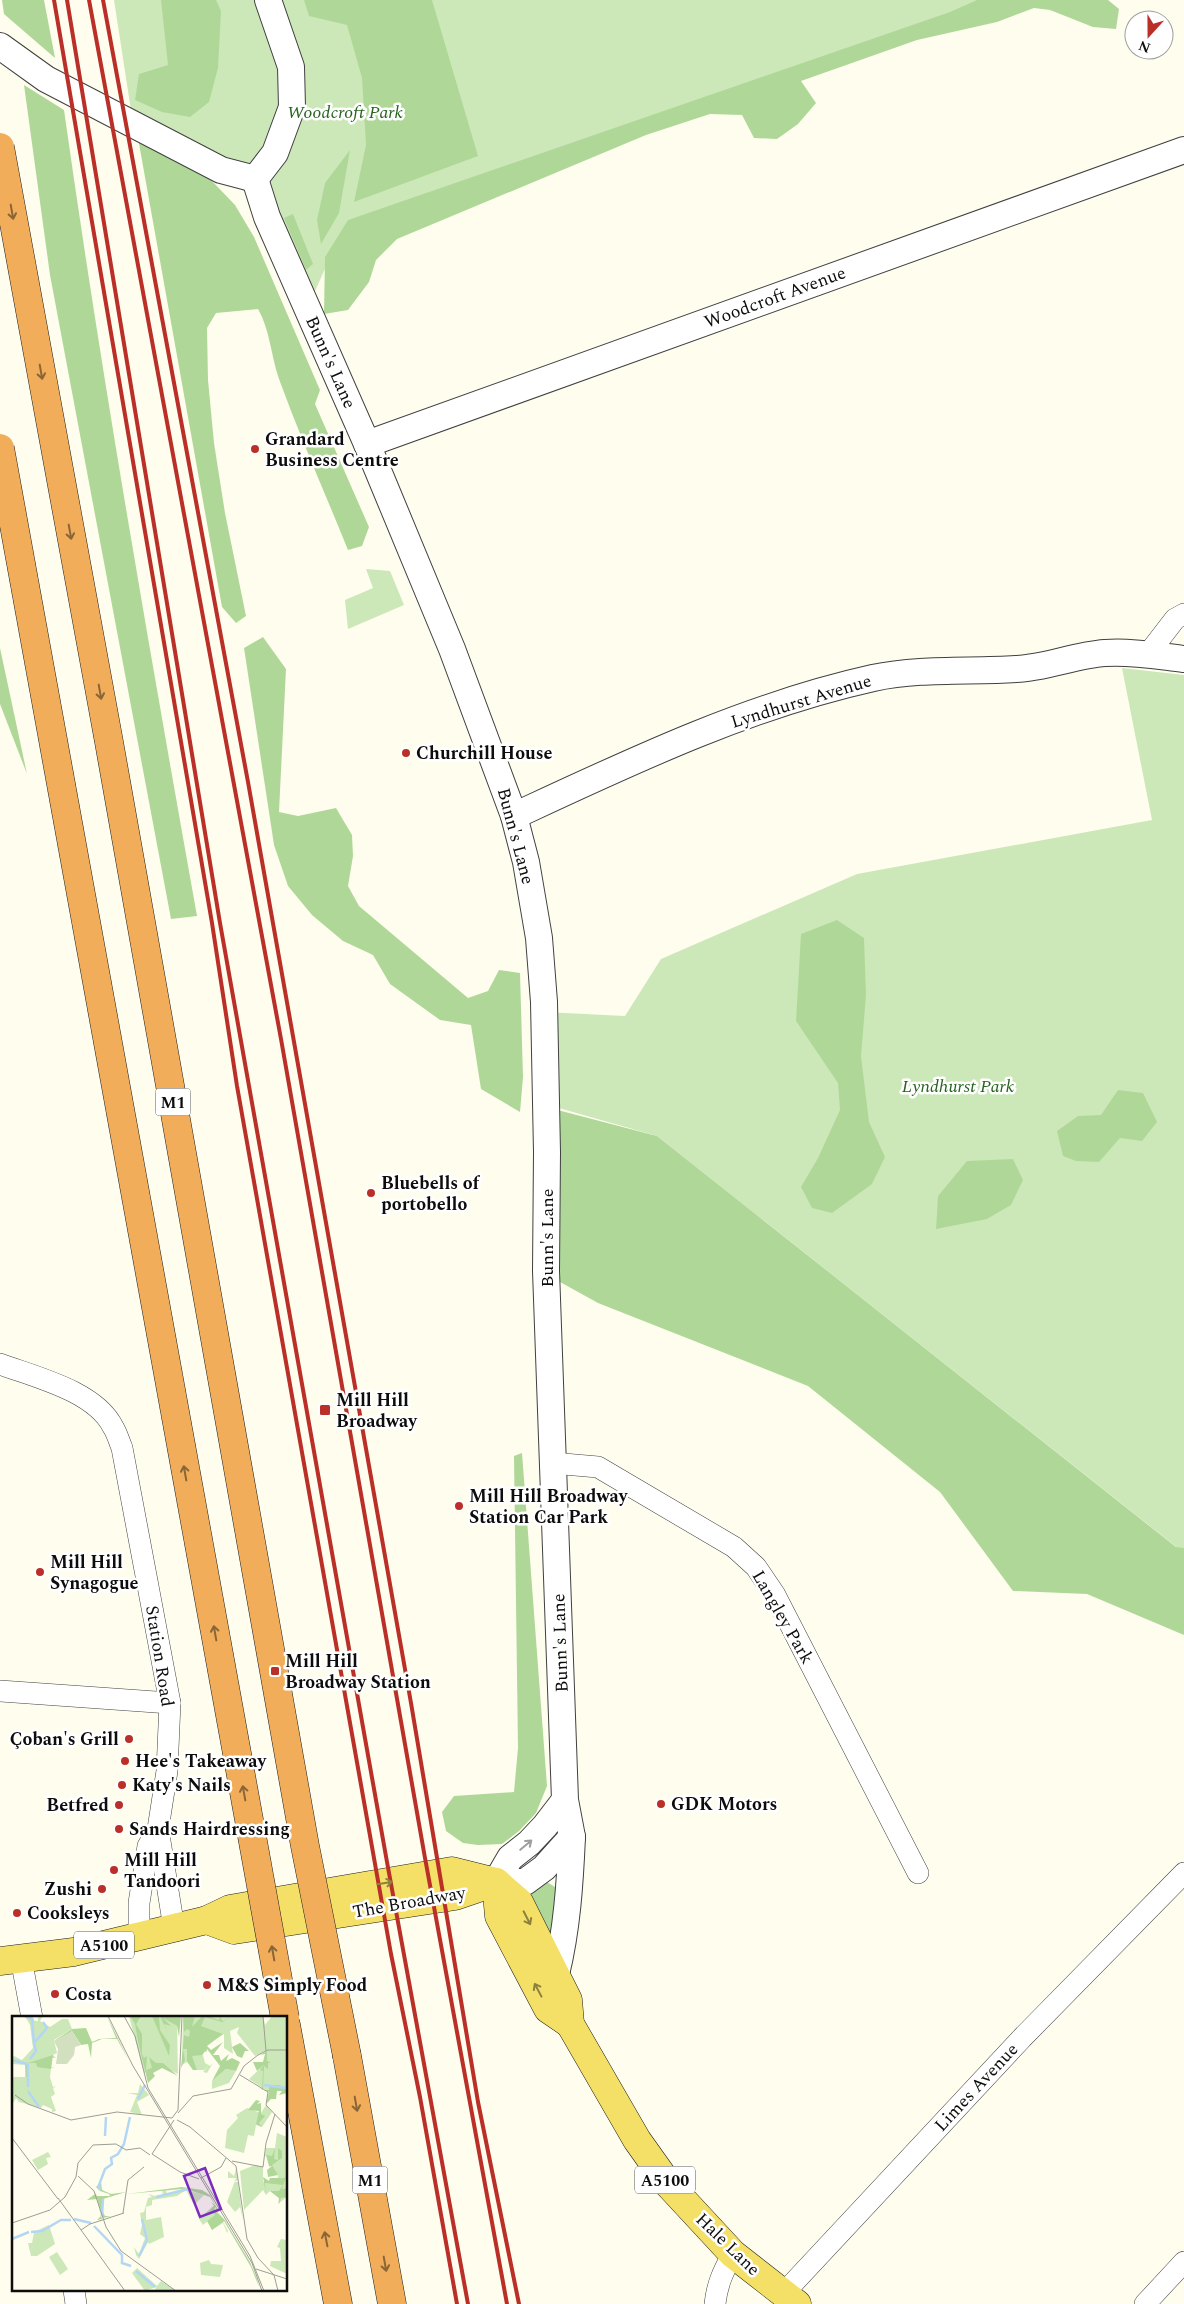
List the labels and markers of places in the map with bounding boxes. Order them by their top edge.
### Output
place label: Grandard Business Centre [265,426,399,474]
marker: Grandard Business Centre [249,443,261,455]
place label: Churchill House [416,740,552,767]
marker: Churchill House [400,747,412,759]
place label: Bluebells of portobello [381,1170,480,1218]
marker: Bluebells of portobello [365,1187,377,1199]
place label: Mill Hill Broadway [336,1387,418,1435]
marker: Mill Hill Broadway [318,1403,332,1417]
place label: Mill Hill Broadway Station Car Park [469,1483,629,1531]
marker: Mill Hill Broadway Station Car Park [453,1500,465,1512]
place label: Mill Hill Synagogue [50,1549,139,1597]
marker: Mill Hill Synagogue [34,1566,46,1578]
place label: Mill Hill Broadway Station [285,1648,431,1696]
marker: Mill Hill Broadway Station [269,1665,281,1677]
place label: Çoban's Grill [10,1726,119,1753]
marker: Çoban's Grill [123,1733,135,1745]
place label: Hee's Takeaway [135,1748,267,1775]
marker: Hee's Takeaway [119,1755,131,1767]
place label: Katy's Nails [132,1772,231,1799]
marker: Katy's Nails [116,1779,128,1791]
place label: GDK Motors [671,1791,777,1818]
place label: Betfred [46,1792,109,1819]
marker: GDK Motors [655,1798,667,1810]
marker: Betfred [113,1799,125,1811]
place label: Sands Hairdressing [129,1816,290,1843]
marker: Sands Hairdressing [113,1823,125,1835]
place label: Mill Hill Tandoori [124,1847,201,1895]
marker: Mill Hill Tandoori [108,1864,120,1876]
place label: Zushi [44,1876,92,1903]
marker: Zushi [96,1883,108,1895]
place label: Cooksleys [27,1900,110,1927]
marker: Cooksleys [11,1907,23,1919]
place label: M&S Simply Food [217,1972,368,1999]
marker: M&S Simply Food [201,1979,213,1991]
place label: Costa [65,1981,112,2008]
marker: Costa [49,1988,61,2000]

